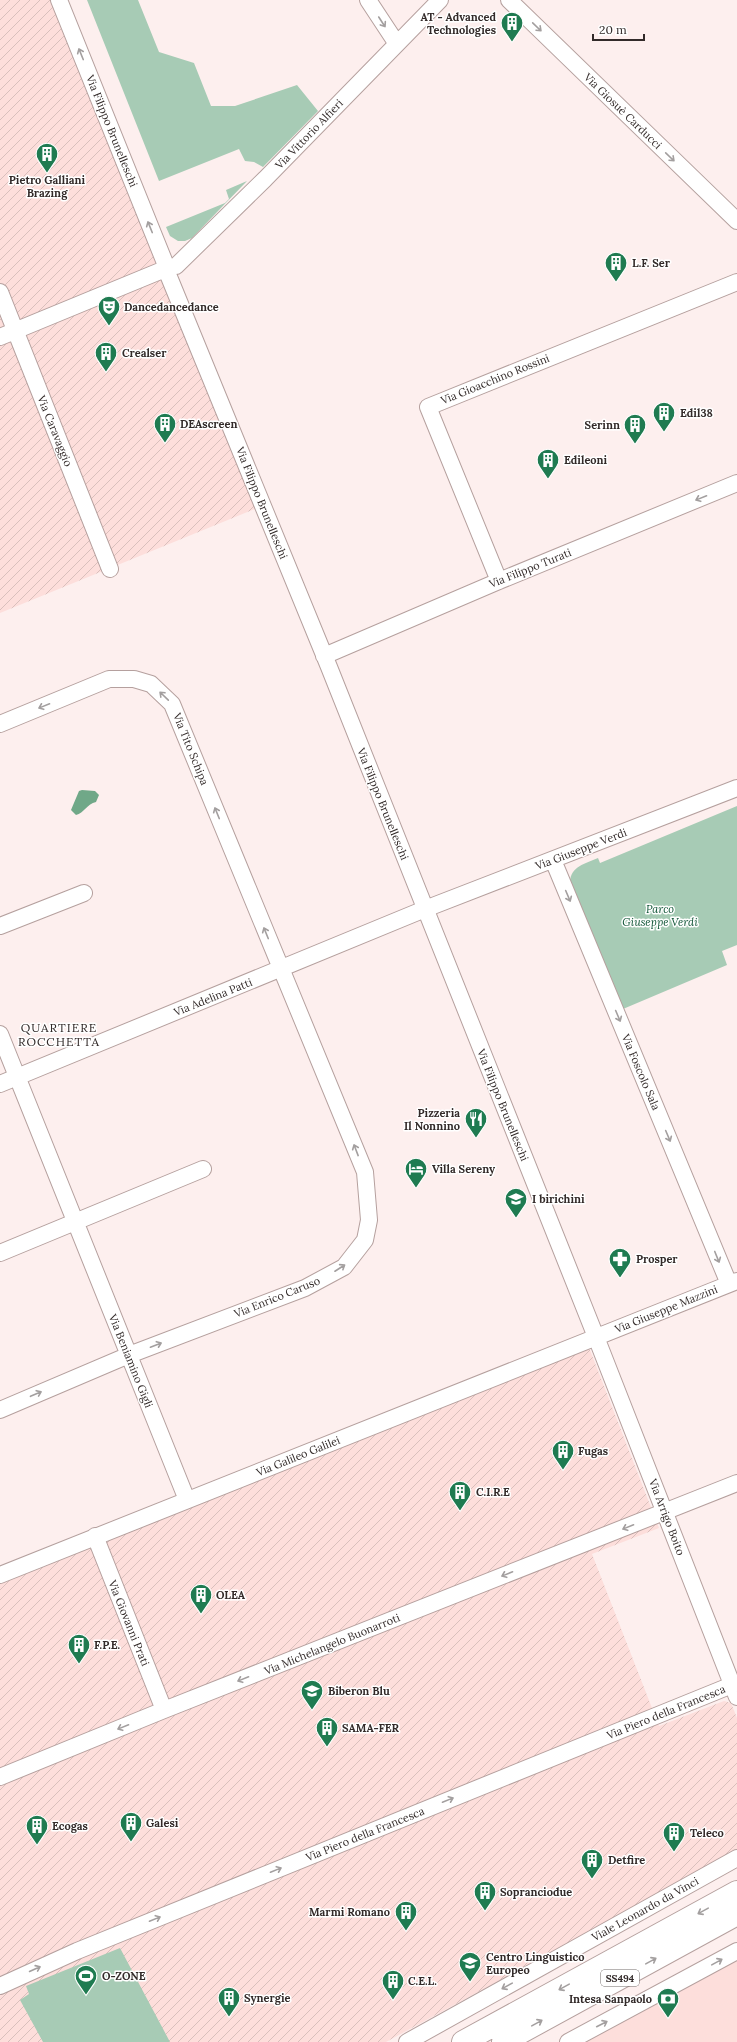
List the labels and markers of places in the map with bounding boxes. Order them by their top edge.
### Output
place label: AT - Advanced Technologies [421,10,496,37]
building icon: AT - Advanced Technologies [499,10,525,43]
building icon: Pietro Galliani Brazing [34,141,60,174]
place label: Pietro Galliani Brazing [9,173,86,200]
building icon: L.F. Ser [603,250,629,283]
place label: L.F. Ser [632,256,671,270]
theatre icon: Dancedancedance [96,294,122,327]
place label: Dancedancedance [124,300,219,314]
building icon: Crealser [93,340,119,373]
place label: Crealser [122,346,167,360]
building icon: Edil38 [651,400,677,433]
place label: Edil38 [680,406,713,420]
building icon: DEAscreen [152,411,178,444]
building icon: Serinn [622,412,648,445]
place label: DEAscreen [180,417,237,431]
place label: Serinn [585,418,620,432]
building icon: Edileoni [535,447,561,480]
place label: Edileoni [564,453,608,467]
place label: Pizzeria Il Nonnino [404,1106,460,1133]
restaurant icon: Pizzeria Il Nonnino [463,1106,489,1139]
hotel icon: Villa Sereny [403,1156,429,1189]
place label: Villa Sereny [432,1162,496,1176]
school or university icon: I birichini [503,1186,529,1219]
place label: I birichini [532,1192,585,1206]
pharmacy icon: Prosper [607,1246,633,1279]
place label: Prosper [636,1252,678,1266]
building icon: Fugas [550,1438,576,1471]
place label: Fugas [578,1444,608,1458]
building icon: C.I.R.E [447,1479,473,1512]
place label: C.I.R.E [476,1485,510,1499]
building icon: OLEA [188,1582,214,1615]
place label: OLEA [216,1588,246,1602]
building icon: F.P.E. [66,1632,92,1665]
place label: F.P.E. [94,1638,121,1652]
school or university icon: Biberon Blu [299,1678,325,1711]
place label: Biberon Blu [328,1684,390,1698]
building icon: SAMA-FER [314,1715,340,1748]
place label: SAMA-FER [342,1721,400,1735]
building icon: Galesi [118,1810,144,1843]
building icon: Ecogas [24,1813,50,1846]
place label: Galesi [146,1816,179,1830]
place label: Ecogas [52,1819,88,1833]
building icon: Teleco [661,1820,687,1853]
place label: Teleco [690,1826,724,1840]
building icon: Detfire [579,1847,605,1880]
place label: Detfire [608,1853,645,1867]
building icon: Sopranciodue [472,1879,498,1912]
place label: Sopranciodue [500,1885,572,1899]
building icon: Marmi Romano [393,1899,419,1932]
place label: Marmi Romano [309,1905,390,1919]
school or university icon: Centro Linguistico Europeo [457,1950,483,1983]
place label: Centro Linguistico Europeo [486,1950,584,1977]
sports icon: O-ZONE [73,1963,99,1996]
building icon: C.E.L. [380,1968,406,2001]
place label: O-ZONE [102,1969,146,1983]
place label: C.E.L. [408,1974,437,1988]
building icon: Synergie [216,1985,242,2018]
bank icon: Intesa Sanpaolo [655,1986,681,2019]
place label: Synergie [244,1991,291,2005]
place label: Intesa Sanpaolo [569,1992,652,2006]

